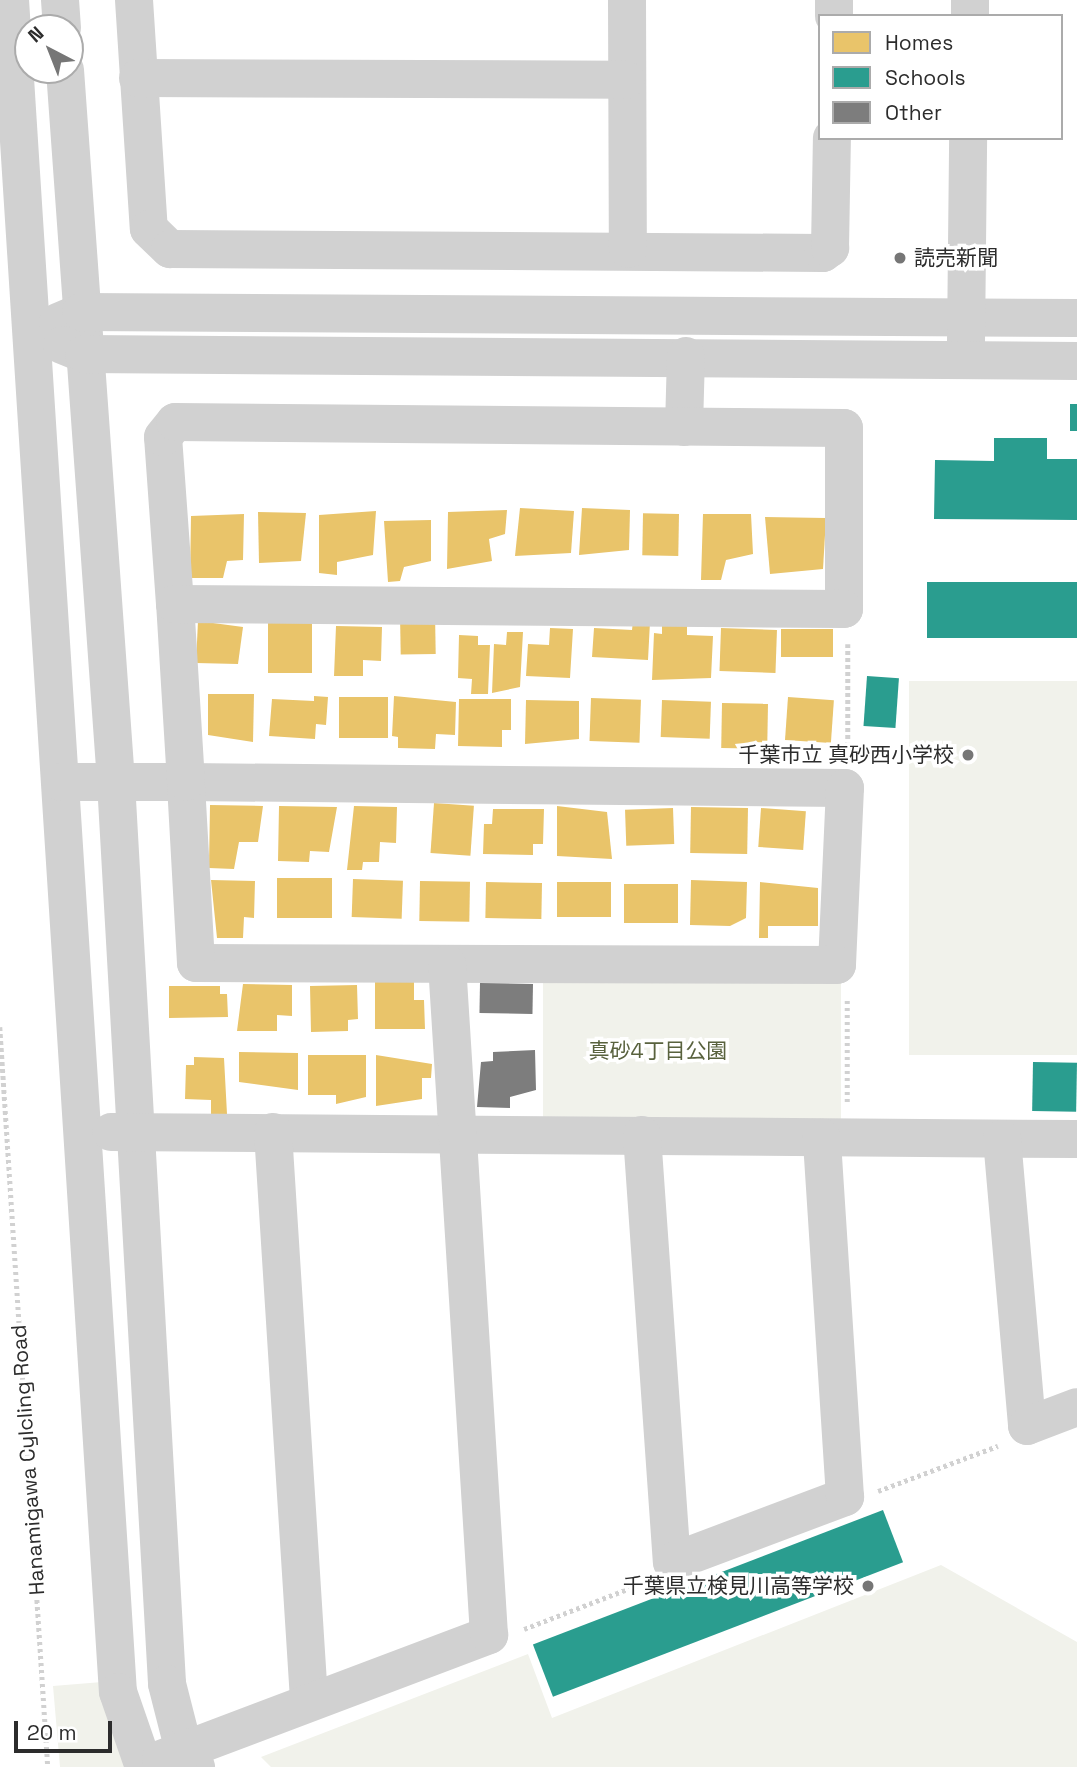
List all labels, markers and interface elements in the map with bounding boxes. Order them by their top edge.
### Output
north arrow [14,14,84,84]
legend [818,14,1063,140]
text: N [23,21,49,48]
text: Homes [885,29,953,56]
text: Schools [885,64,965,91]
text: Other [885,99,942,126]
place label: 読売新聞 [914,245,998,271]
marker: 読売新聞 [892,250,908,266]
place label: 千葉市立 真砂西小学校 [739,742,954,768]
marker: 千葉市立 真砂西小学校 [960,747,976,763]
park label: 真砂4丁目公園 [588,1038,728,1064]
street label: Hanamigawa Cylcling Road [6,1324,50,1596]
place label: 千葉県立検見川高等学校 [623,1573,854,1599]
marker: 千葉県立検見川高等学校 [860,1578,876,1594]
scale bar [18,1708,116,1752]
text: 20 m [27,1719,77,1746]

